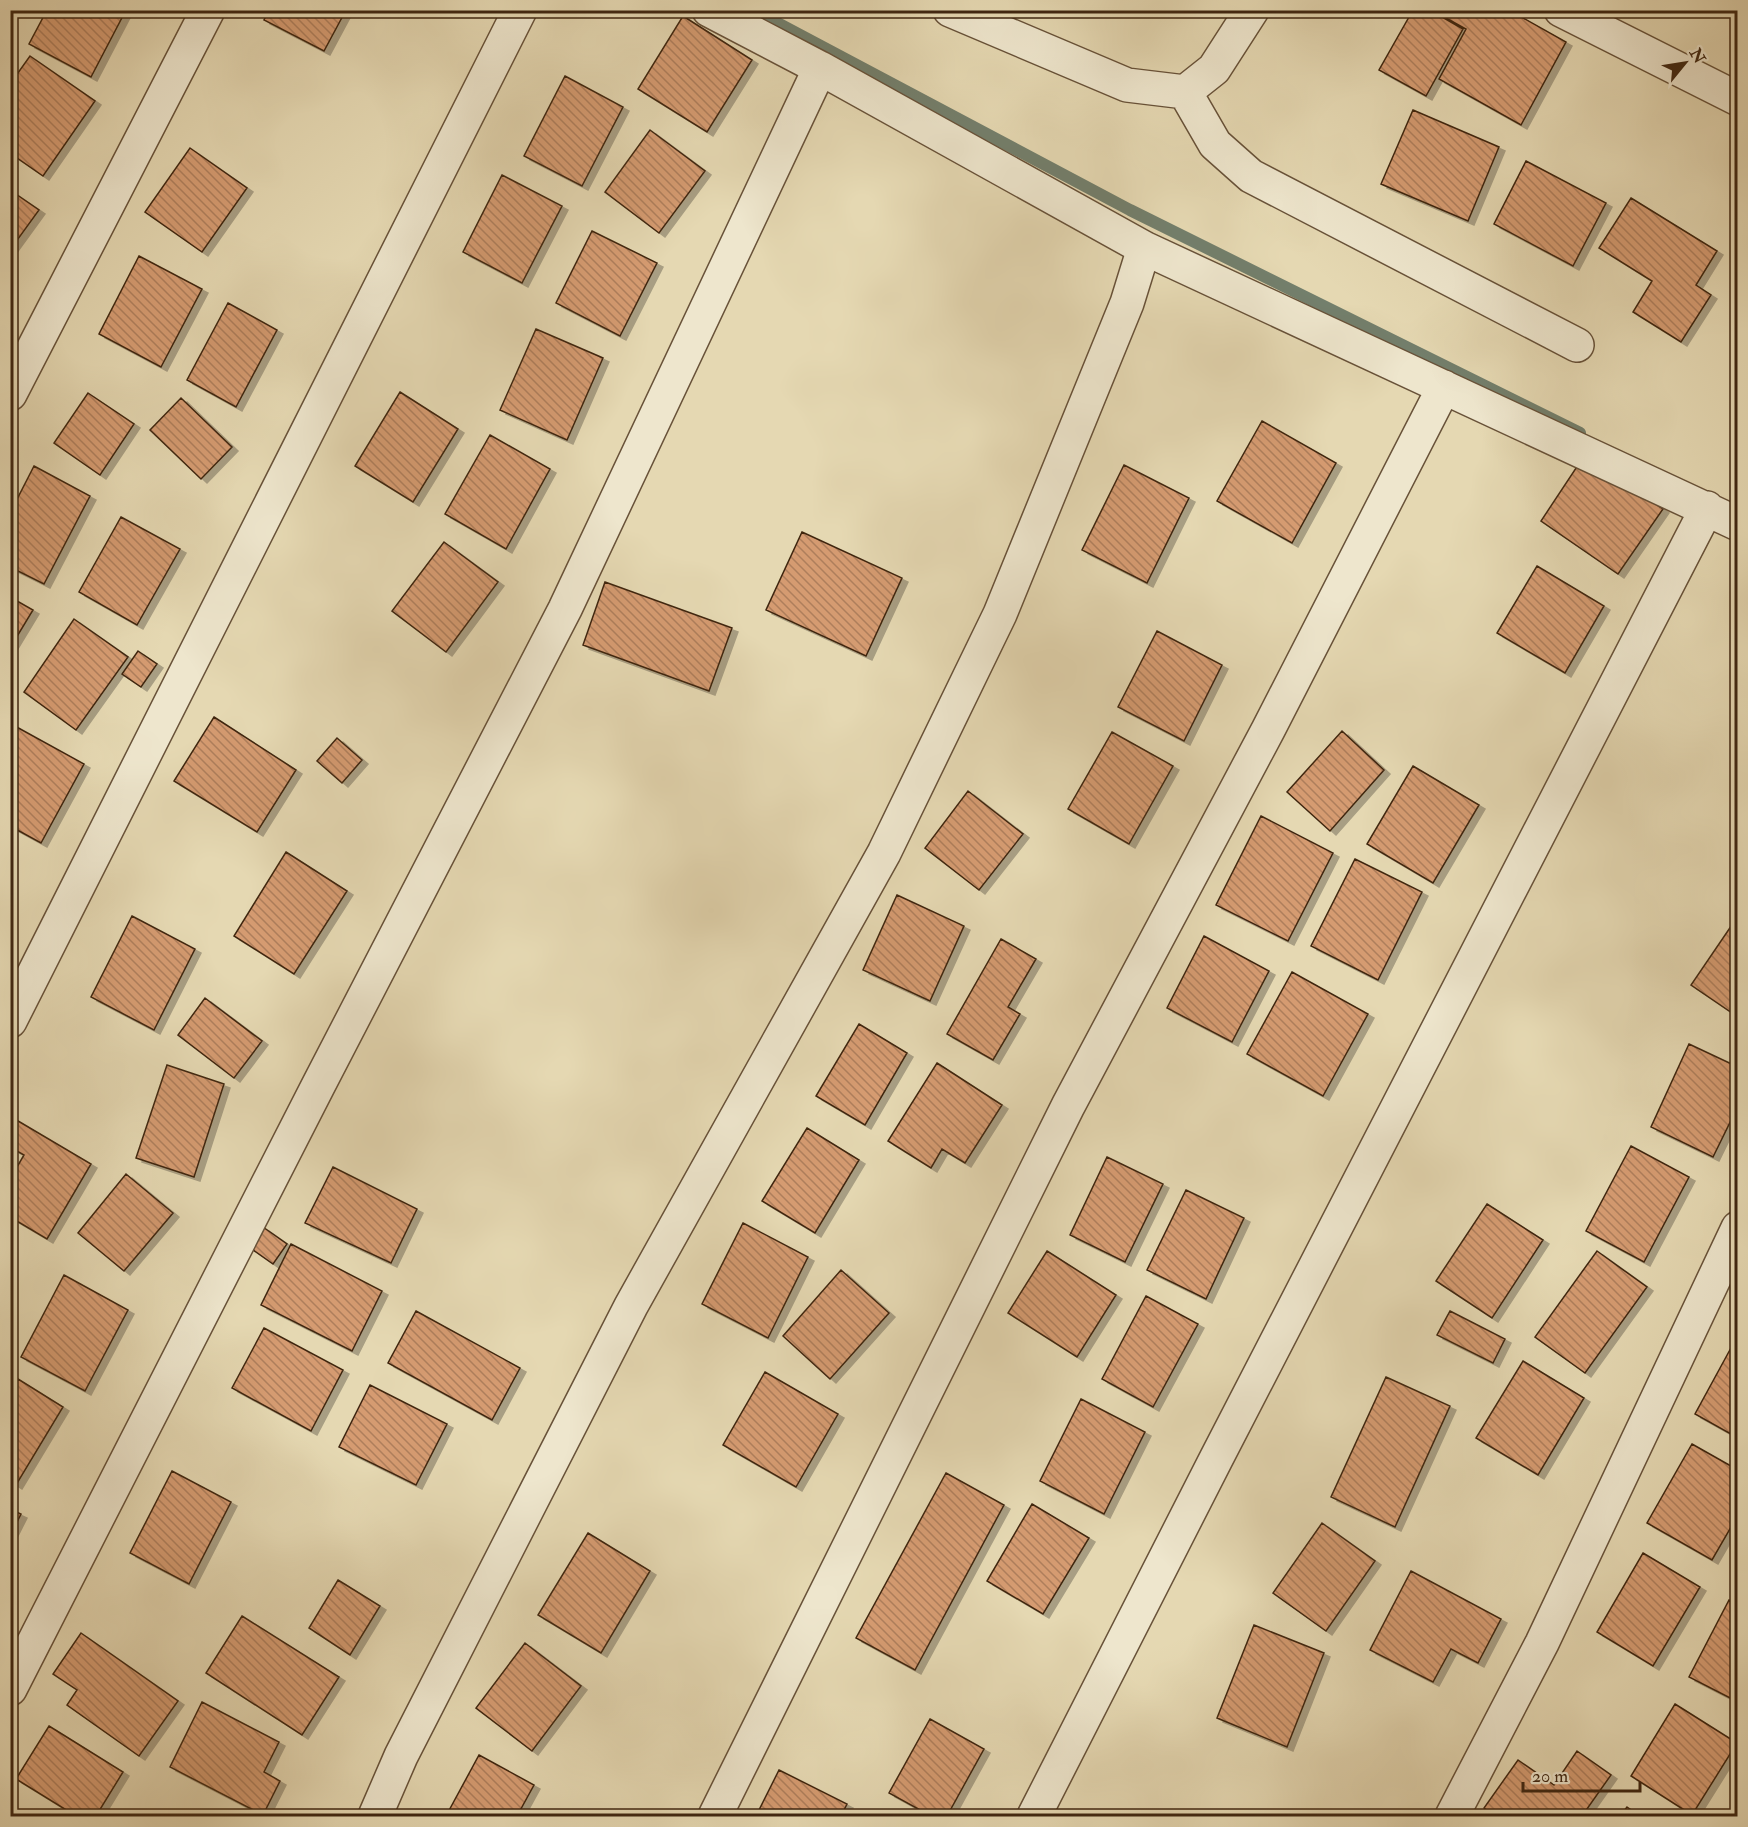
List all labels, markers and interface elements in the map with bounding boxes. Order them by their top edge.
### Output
north arrow [1655,33,1715,93]
text: N [1684,44,1710,68]
scale bar [1523,1755,1640,1793]
text: 20 m [1532,1765,1568,1788]

